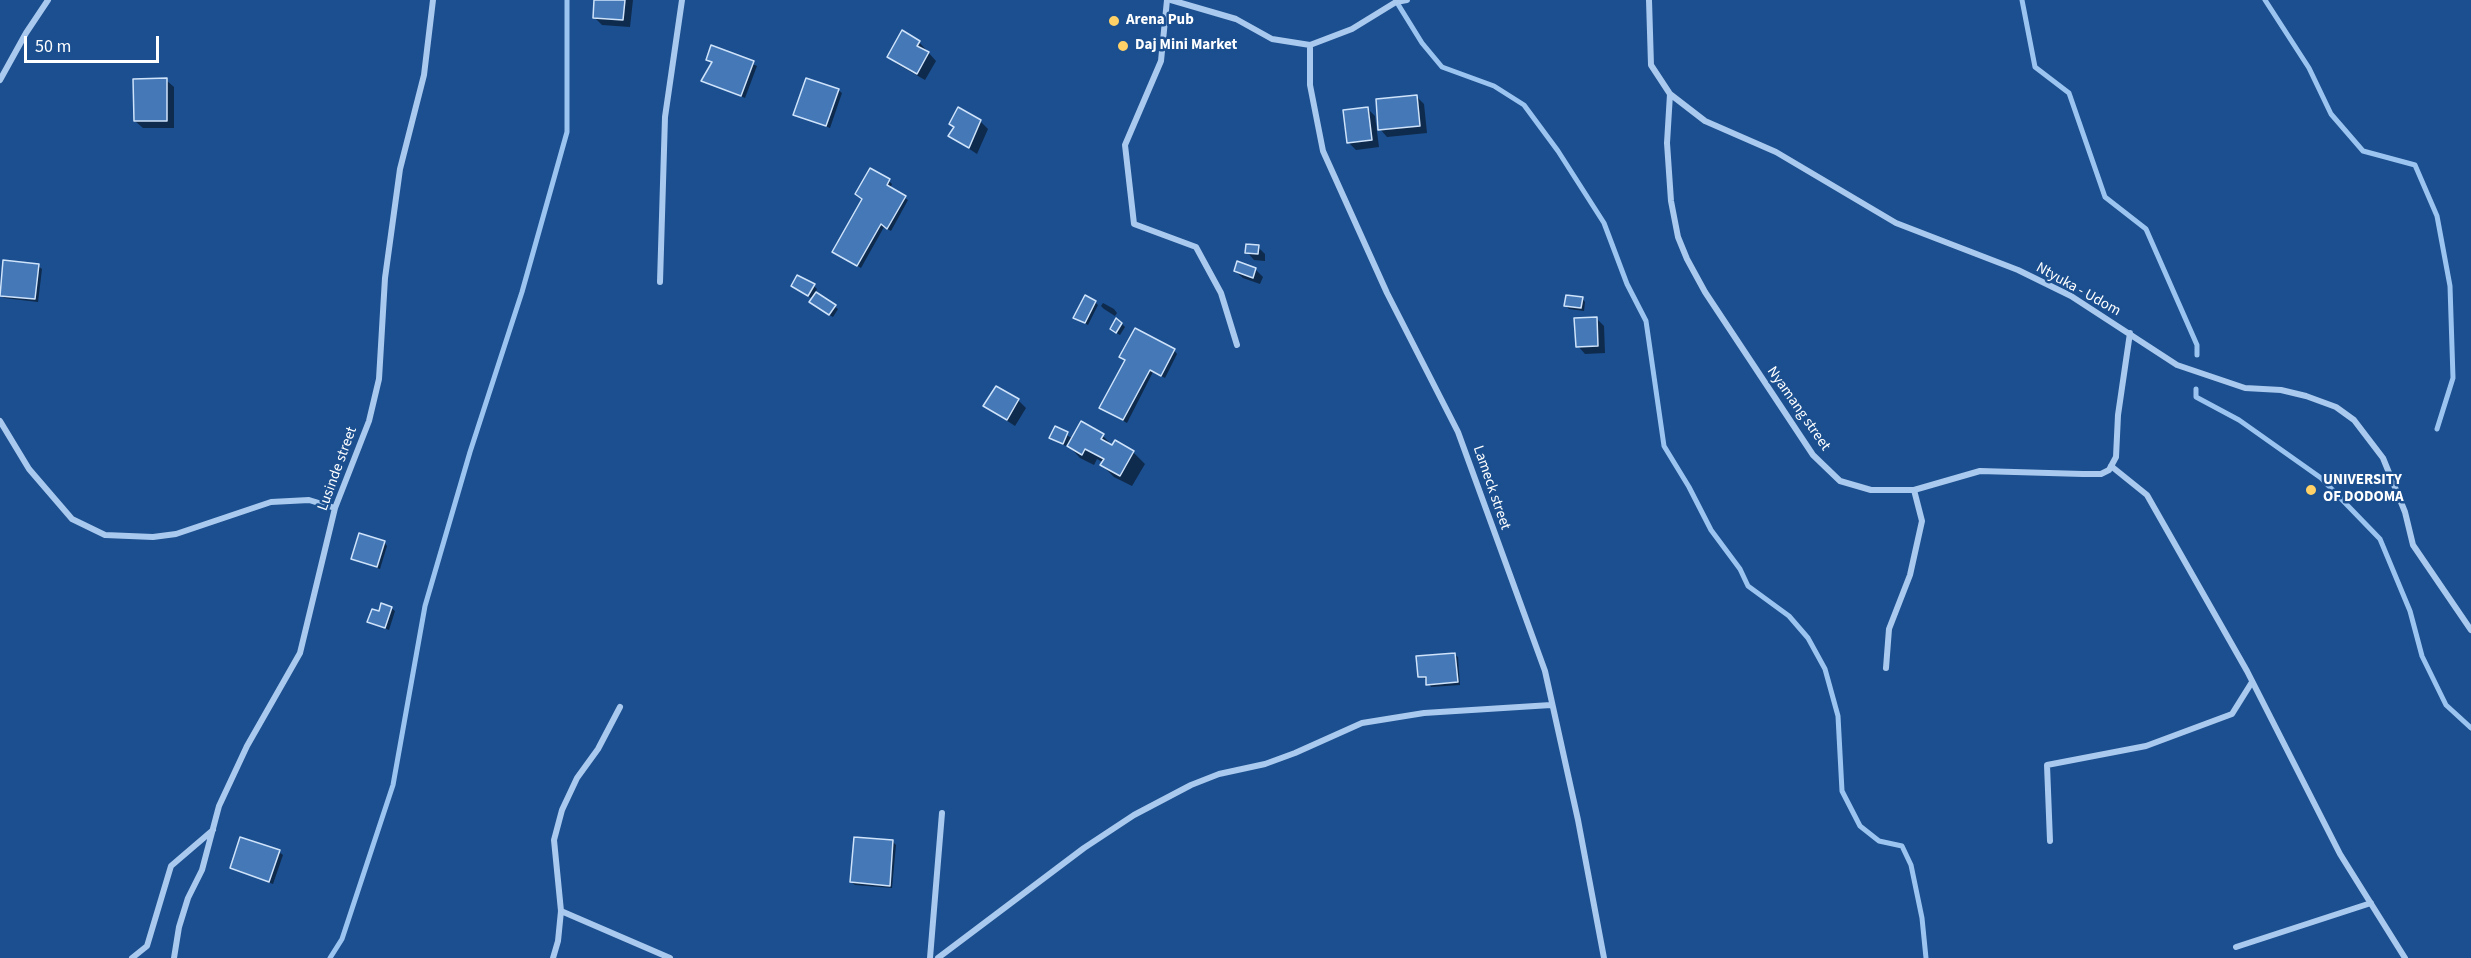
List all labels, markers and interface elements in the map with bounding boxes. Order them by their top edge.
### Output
place label: Arena Pub [1126,12,1194,30]
marker: Arena Pub [1107,14,1121,28]
scale bar [27,24,162,62]
text: 50 m [35,34,71,59]
place label: Daj Mini Market [1135,37,1237,55]
marker: Daj Mini Market [1116,39,1130,53]
street label: Ntyuka - Udom [2033,259,2123,321]
street label: Nyamang street [1762,363,1834,455]
street label: Lusinde street [314,425,362,513]
street label: Lameck street [1468,444,1514,532]
place label: UNIVERSITY OF DODOMA [2323,472,2404,507]
marker: UNIVERSITY OF DODOMA [2304,483,2318,497]

